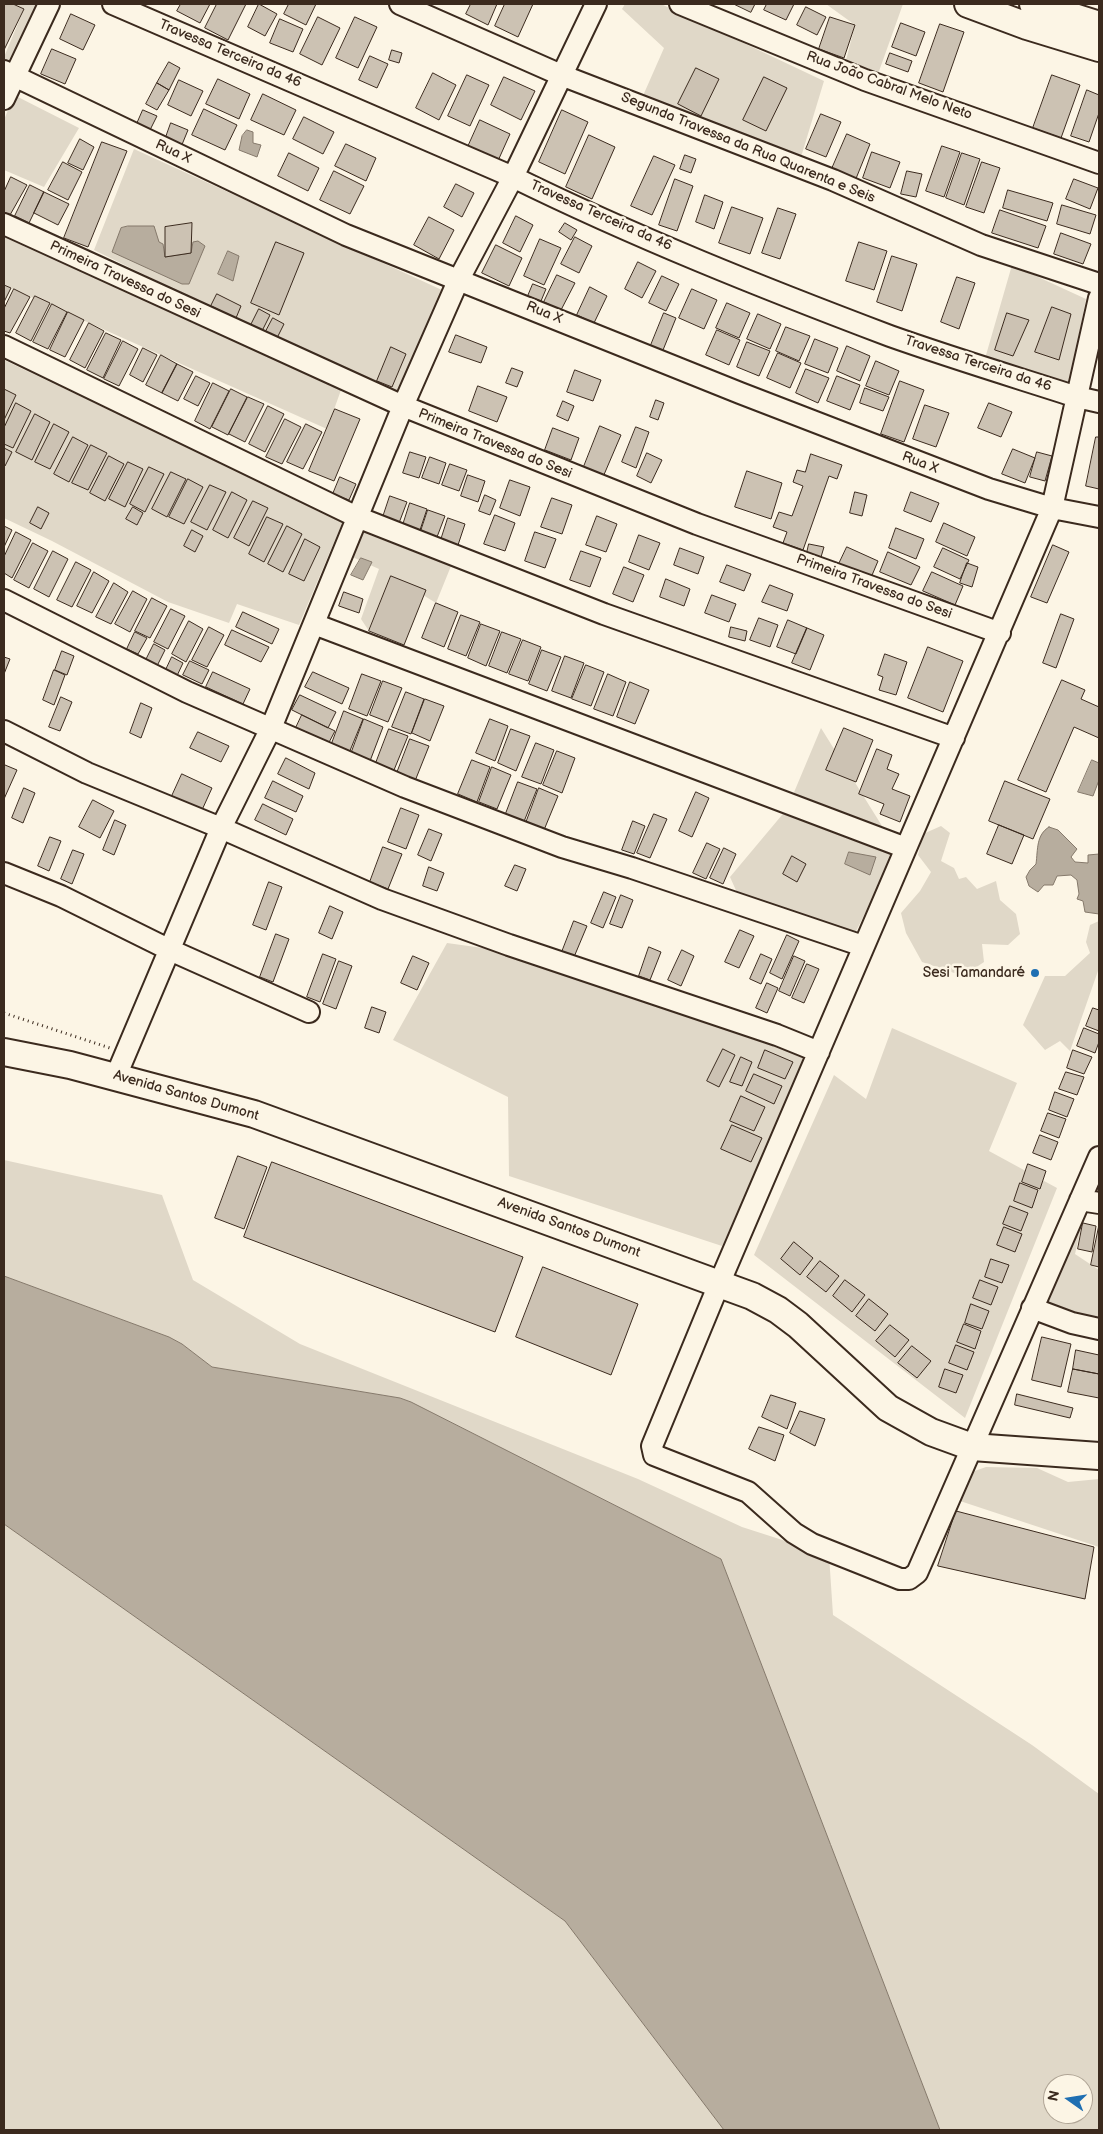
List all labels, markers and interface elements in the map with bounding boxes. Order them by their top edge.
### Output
street label: Travessa Terceira da 46 [156,16,304,92]
street label: Rua João Cabral Melo Neto [804,48,974,124]
street label: Segunda Travessa da Rua Quarenta e Seis [619,89,877,207]
street label: Rua X [153,136,193,168]
street label: Travessa Terceira da 46 [528,177,674,255]
street label: Primeira Travessa do Sesi [47,238,203,322]
street label: Rua X [524,298,564,328]
street label: Travessa Terceira da 46 [903,332,1053,396]
street label: Primeira Travessa do Sesi [416,405,574,483]
street label: Rua X [900,448,940,478]
street label: Primeira Travessa do Sesi [794,551,954,623]
place label: Sesi Tamandaré [923,965,1025,981]
marker: Sesi Tamandaré [1029,967,1041,979]
street label: Avenida Santos Dumont [111,1067,261,1125]
street label: Avenida Santos Dumont [495,1194,643,1262]
north arrow [1043,2074,1093,2124]
text: N [1044,2089,1063,2103]

